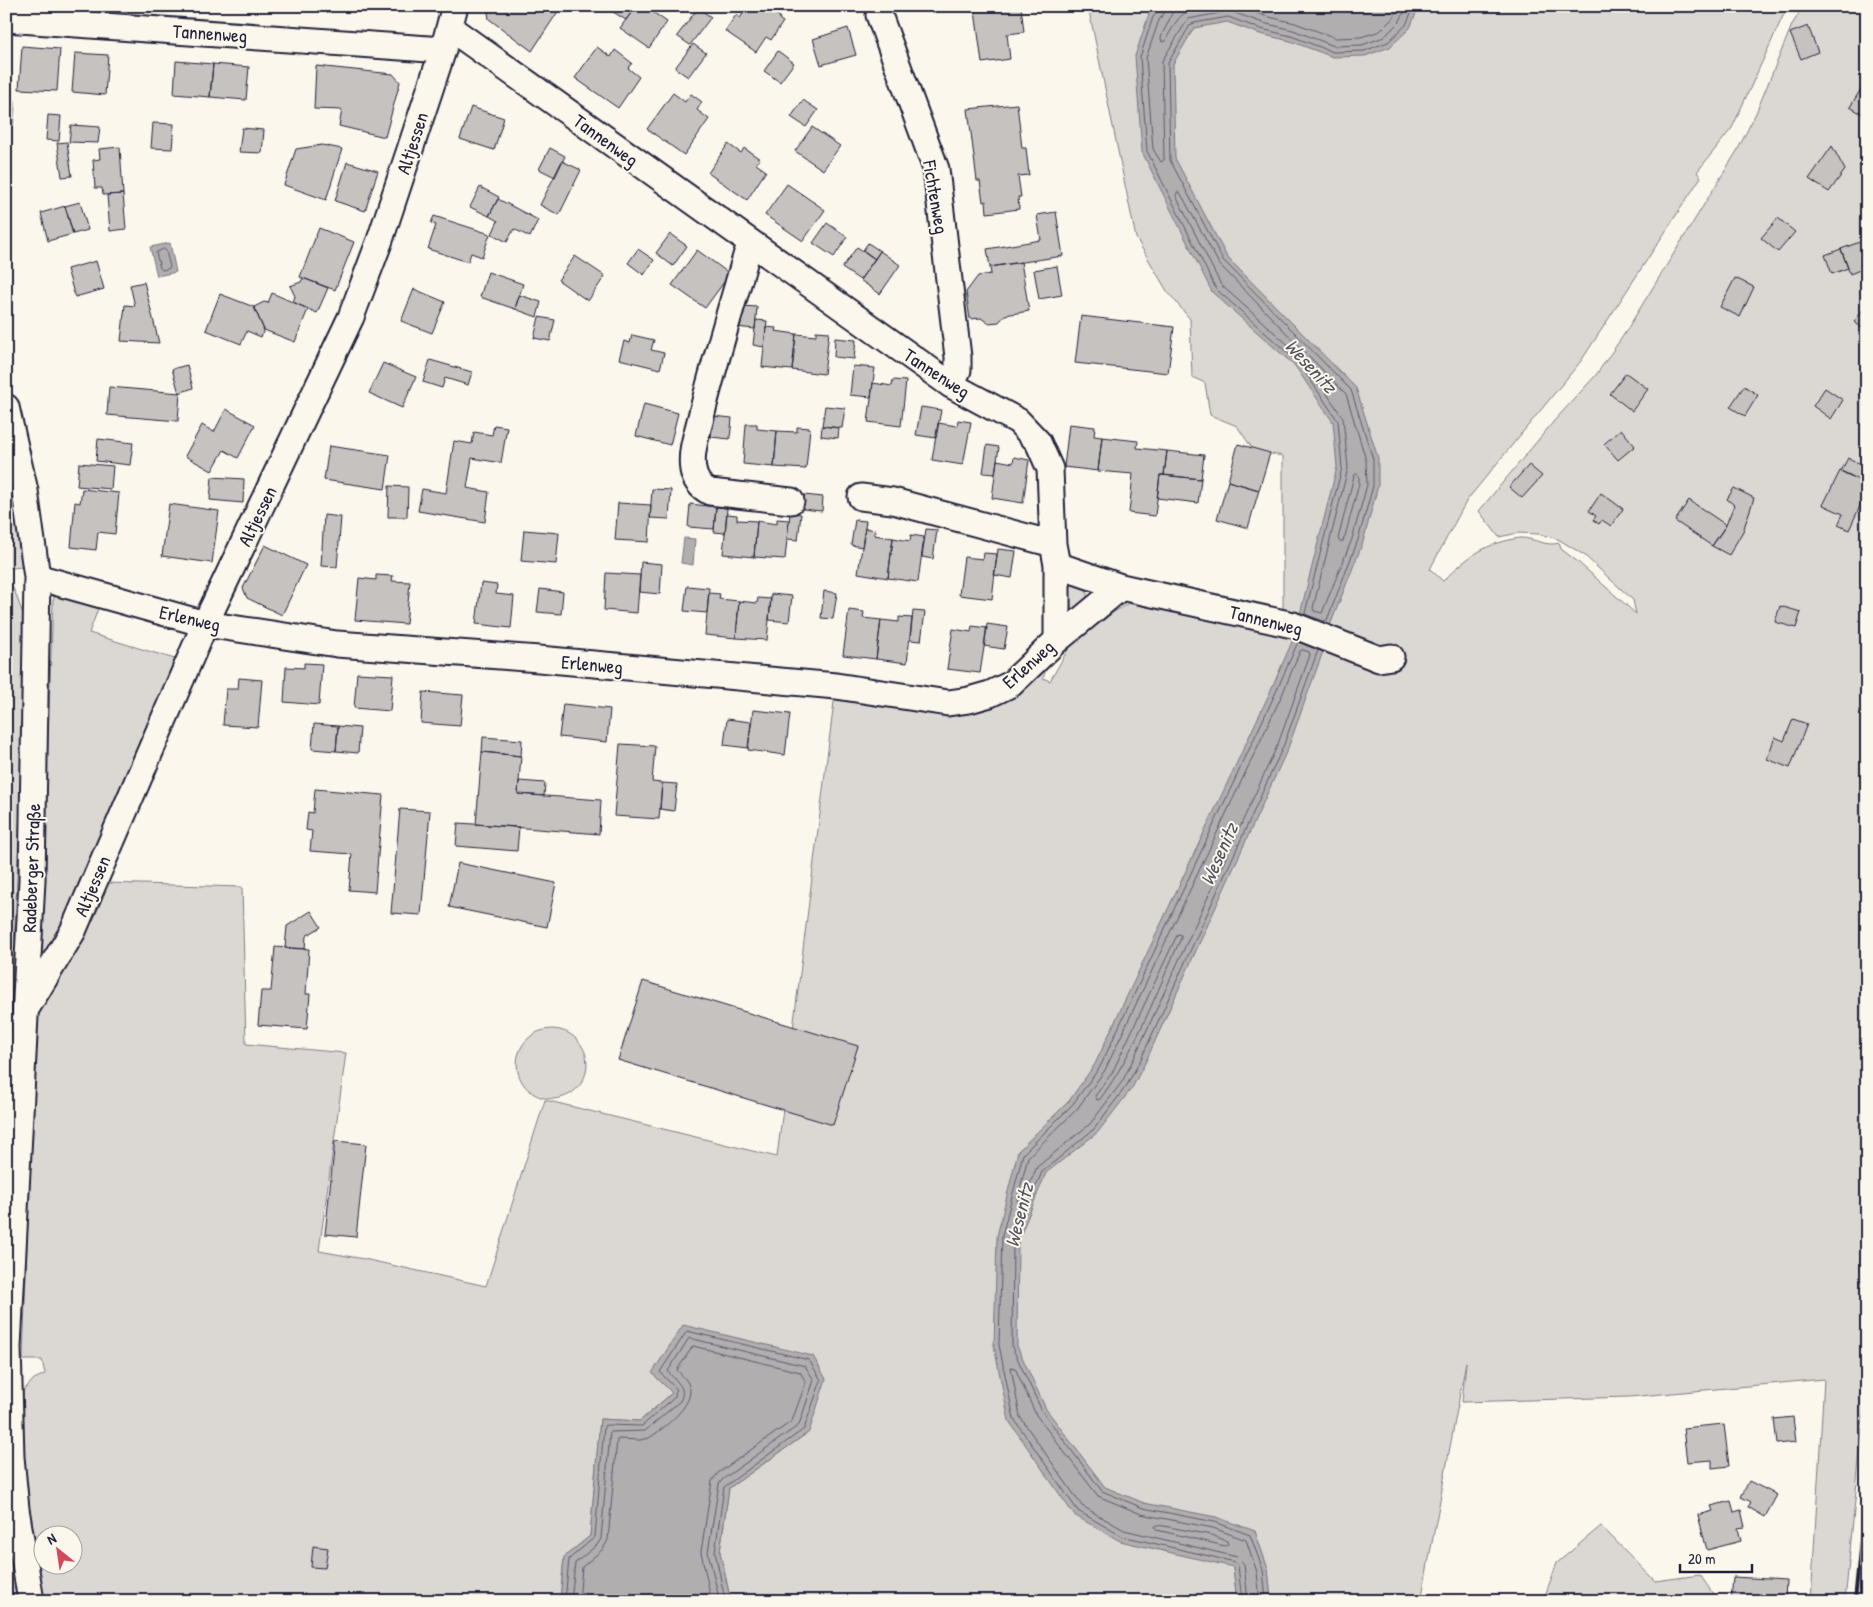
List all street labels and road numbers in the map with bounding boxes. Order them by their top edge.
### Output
street label: Tannenweg [172,17,248,49]
street label: Tannenweg [568,108,644,172]
street label: Altjessen [390,109,434,177]
street label: Fichtenweg [917,157,955,236]
street label: Tannenweg [899,342,975,404]
street label: Altjessen [231,482,283,550]
street label: Erlenweg [157,598,223,638]
street label: Tannenweg [1227,598,1305,642]
street label: Erlenweg [996,634,1060,694]
street label: Erlenweg [560,648,624,680]
street label: Radeberger Straße [16,803,46,933]
street label: Altjessen [68,852,116,920]

